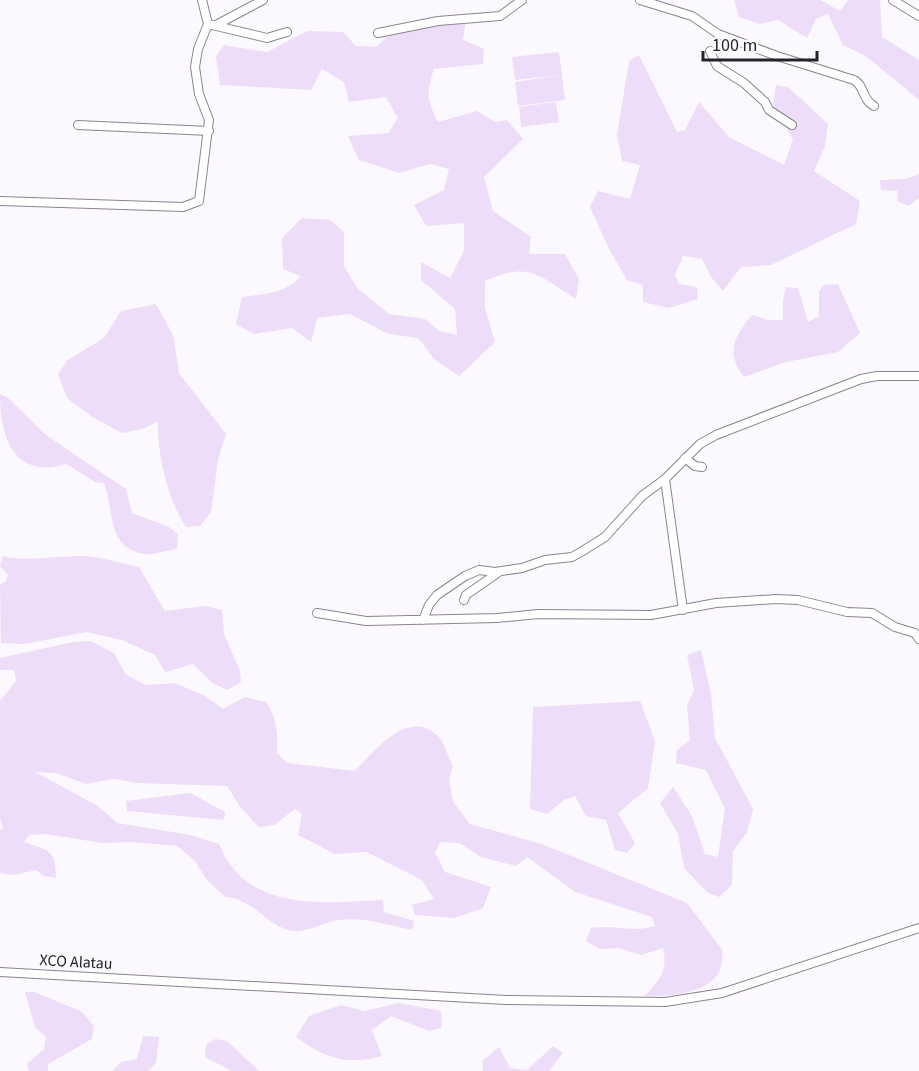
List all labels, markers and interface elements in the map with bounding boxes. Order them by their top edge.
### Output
scale bar [703,24,817,62]
text: 100 m [712,33,757,58]
street label: XCO Alatau [39,949,113,975]

